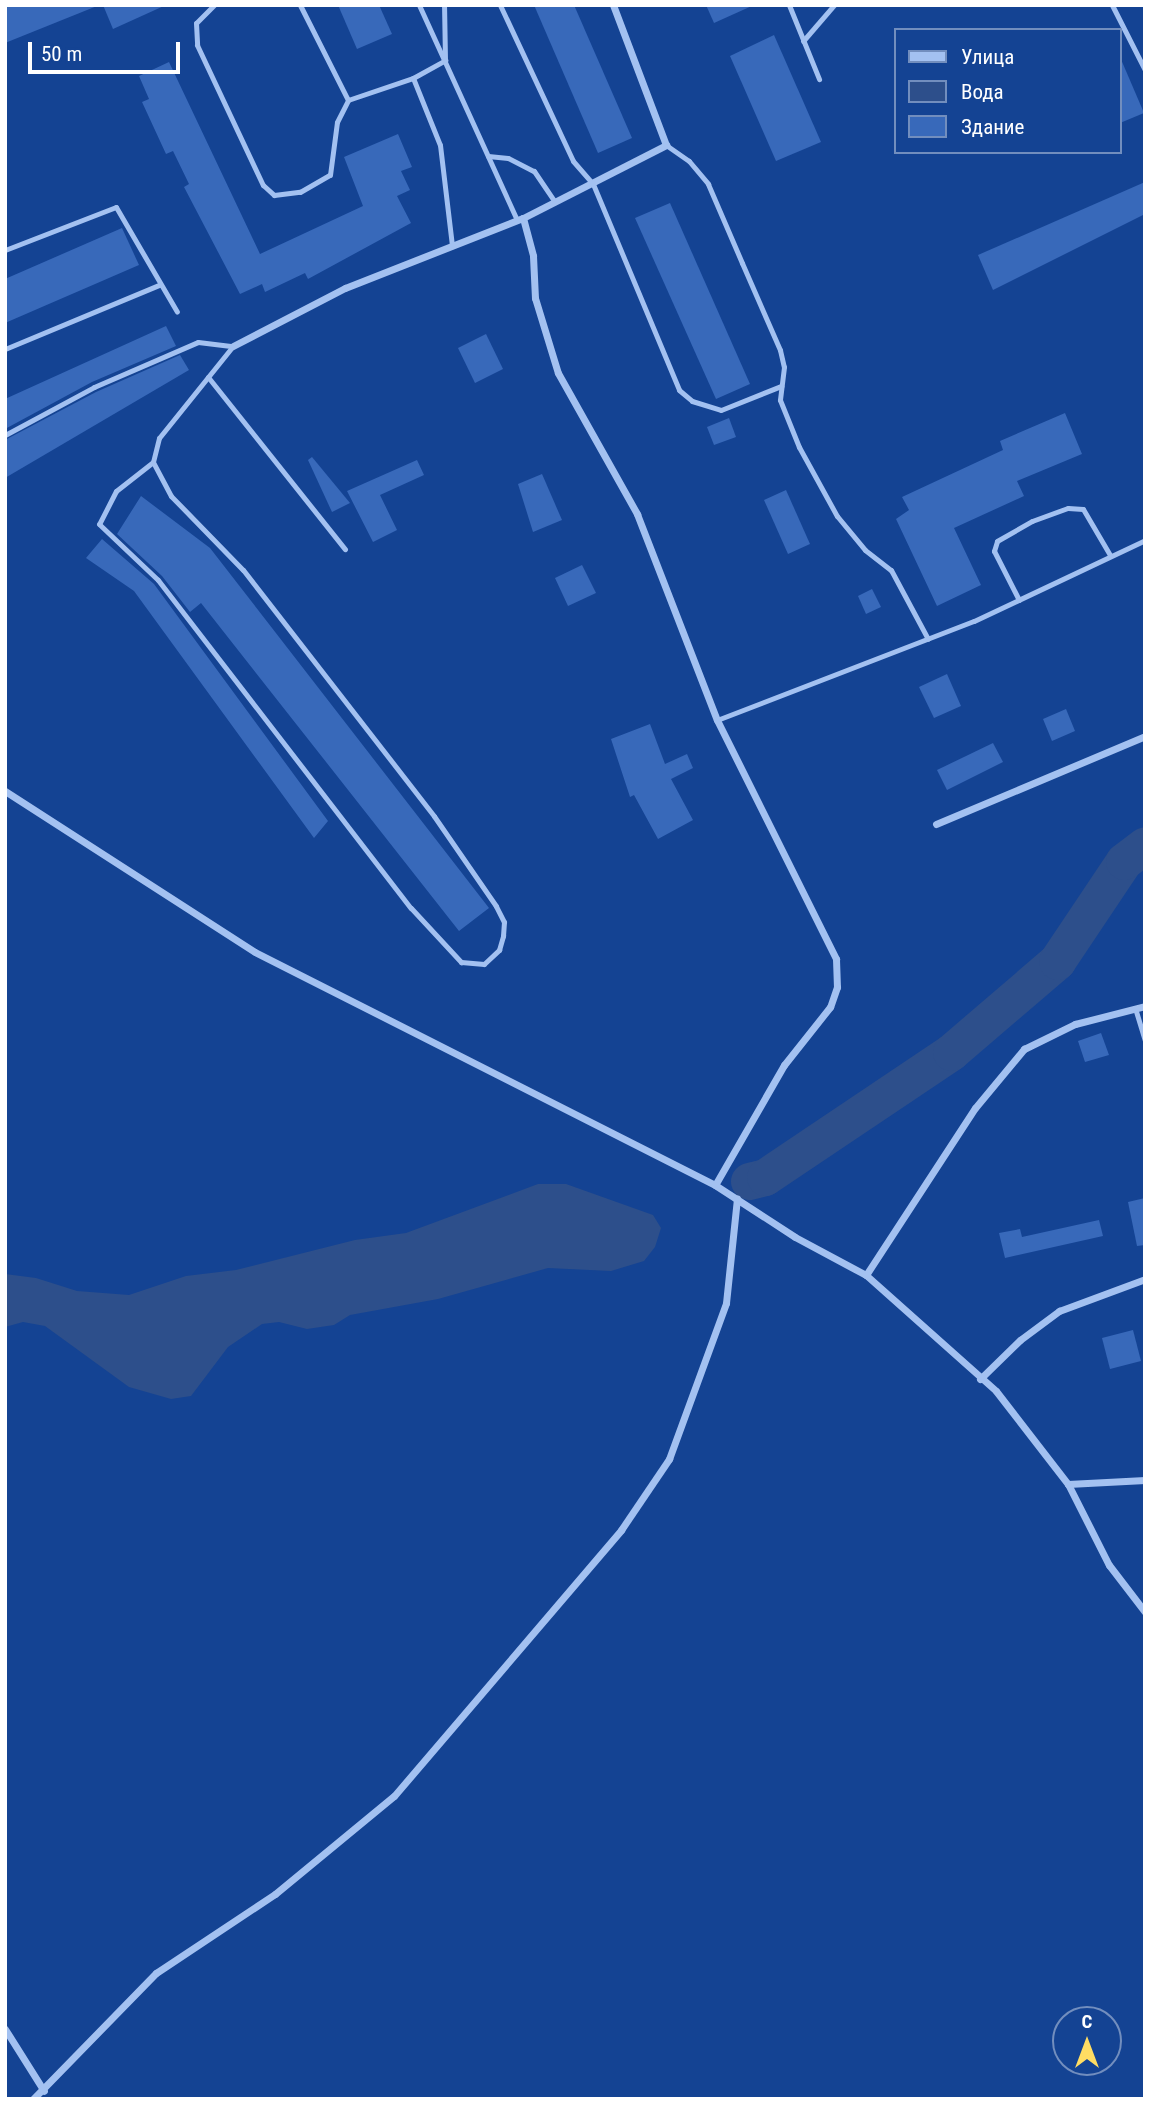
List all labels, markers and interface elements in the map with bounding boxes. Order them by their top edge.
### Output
scale bar [32,28,184,72]
legend [894,28,1122,154]
text: 50 m [41,42,82,66]
text: Улица [961,45,1014,69]
text: Вода [961,80,1004,104]
text: Здание [961,115,1024,139]
north arrow [1052,2006,1122,2076]
text: С [1082,2010,1092,2033]

